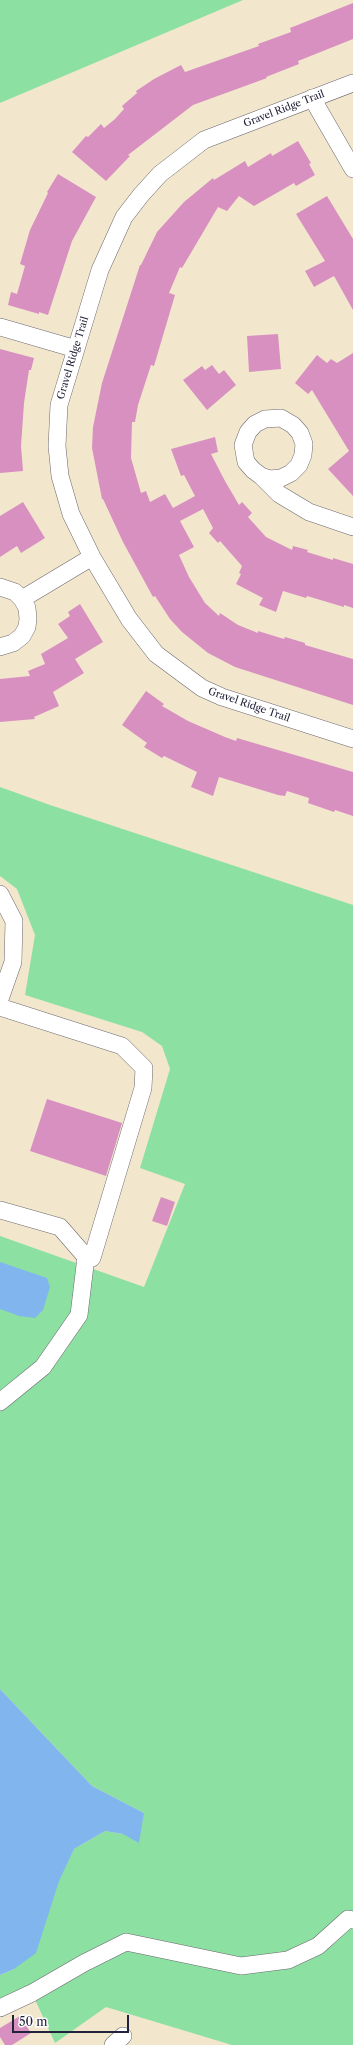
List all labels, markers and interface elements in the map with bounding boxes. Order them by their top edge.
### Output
street label: Gravel Ridge Trail [242,88,326,130]
street label: Gravel Ridge Trail [55,315,91,401]
street label: Gravel Ridge Trail [206,685,292,725]
scale bar [14,2007,131,2033]
text: 50 m [19,2014,48,2029]

